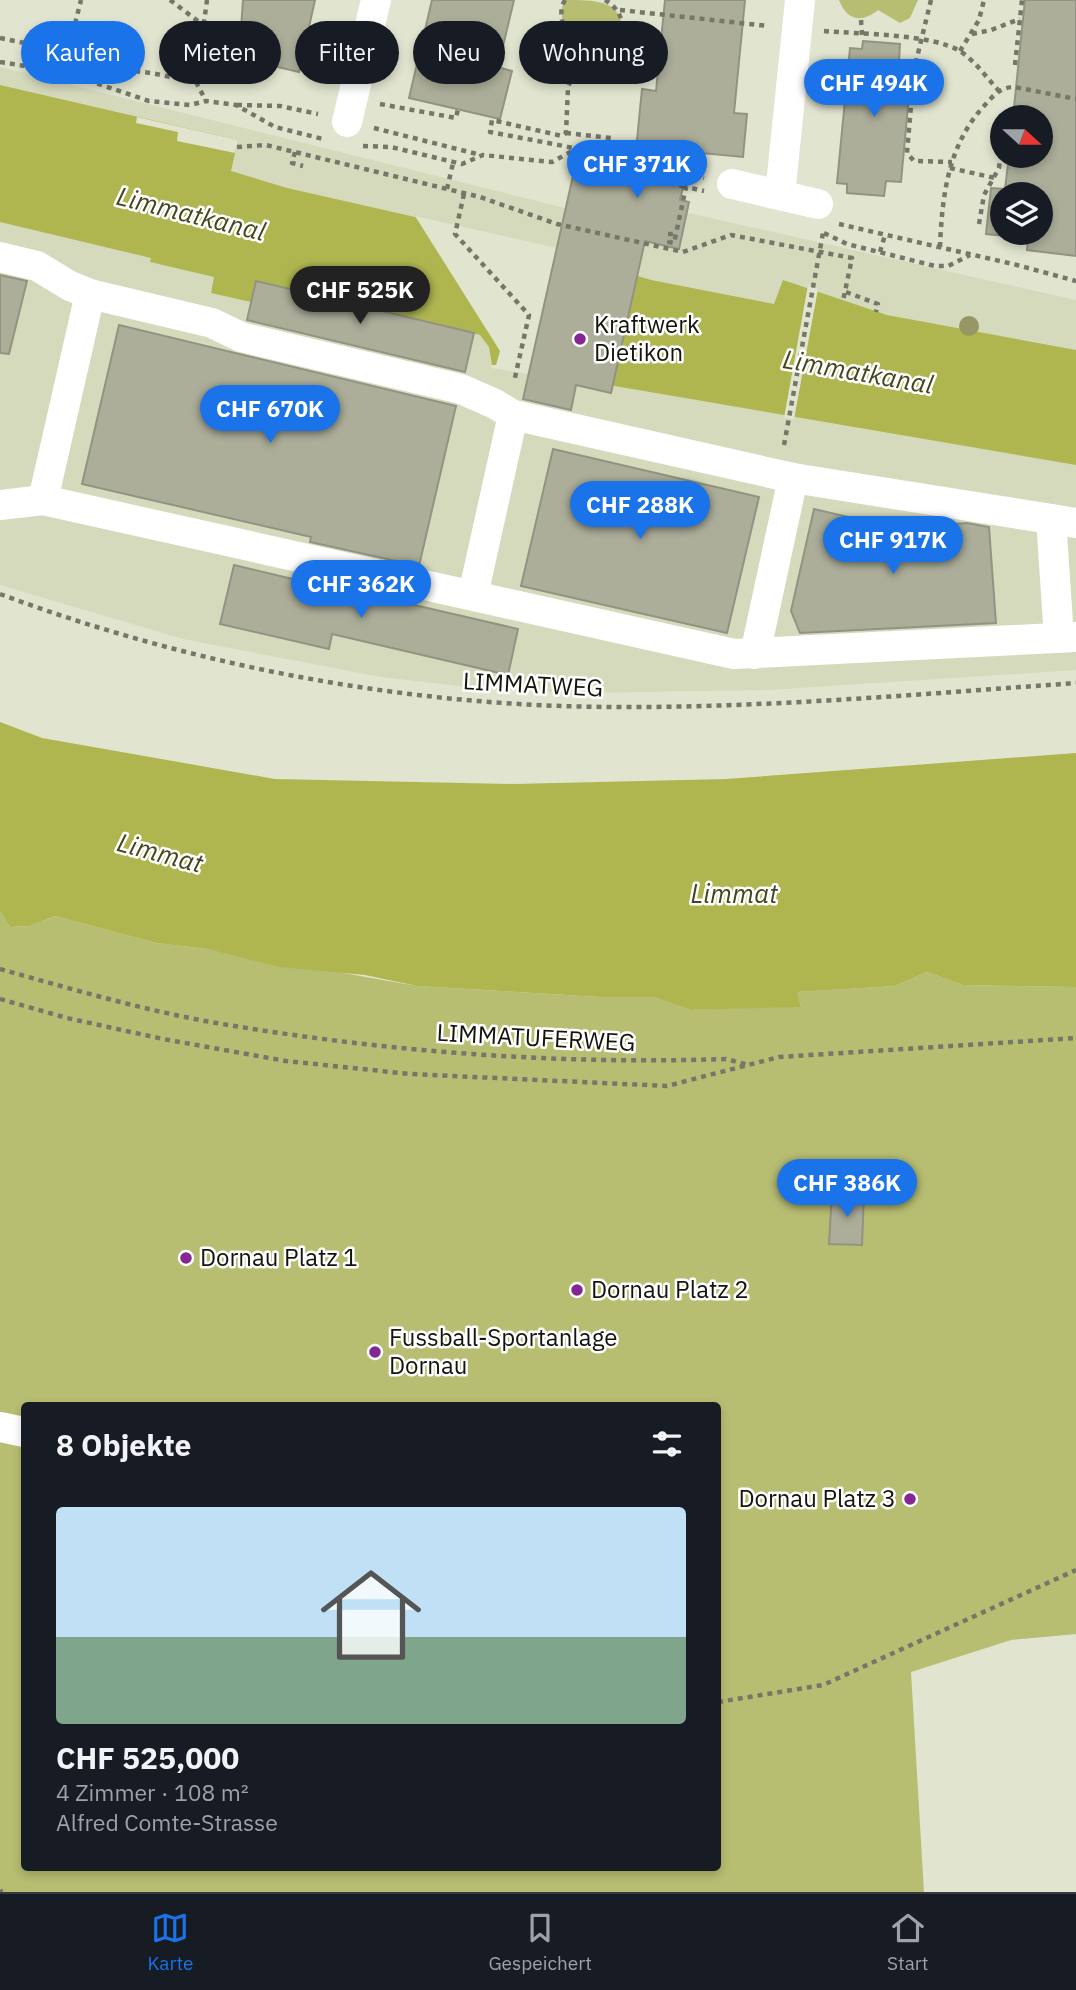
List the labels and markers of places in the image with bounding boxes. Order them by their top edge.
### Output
pin: CHF 494K [802,60,946,119]
pin: CHF 371K [565,140,709,200]
pin: CHF 525K [288,266,432,326]
place label: Kraftwerk Dietikon [594,308,700,368]
marker: Kraftwerk Dietikon [572,331,588,347]
pin: CHF 670K [198,386,342,445]
pin: CHF 288K [568,482,712,541]
pin: CHF 917K [821,516,965,576]
pin: CHF 362K [289,560,433,620]
pin: CHF 386K [775,1160,919,1219]
place label: Dornau Platz 1 [200,1241,358,1273]
marker: Dornau Platz 1 [178,1250,194,1266]
place label: Dornau Platz 2 [591,1273,749,1305]
marker: Dornau Platz 2 [569,1282,585,1298]
place label: Fussball-Sportanlage Dornau [389,1321,617,1381]
marker: Fussball-Sportanlage Dornau [367,1344,383,1360]
place label: Dornau Platz 3 [738,1482,896,1514]
marker: Dornau Platz 3 [902,1491,918,1507]

